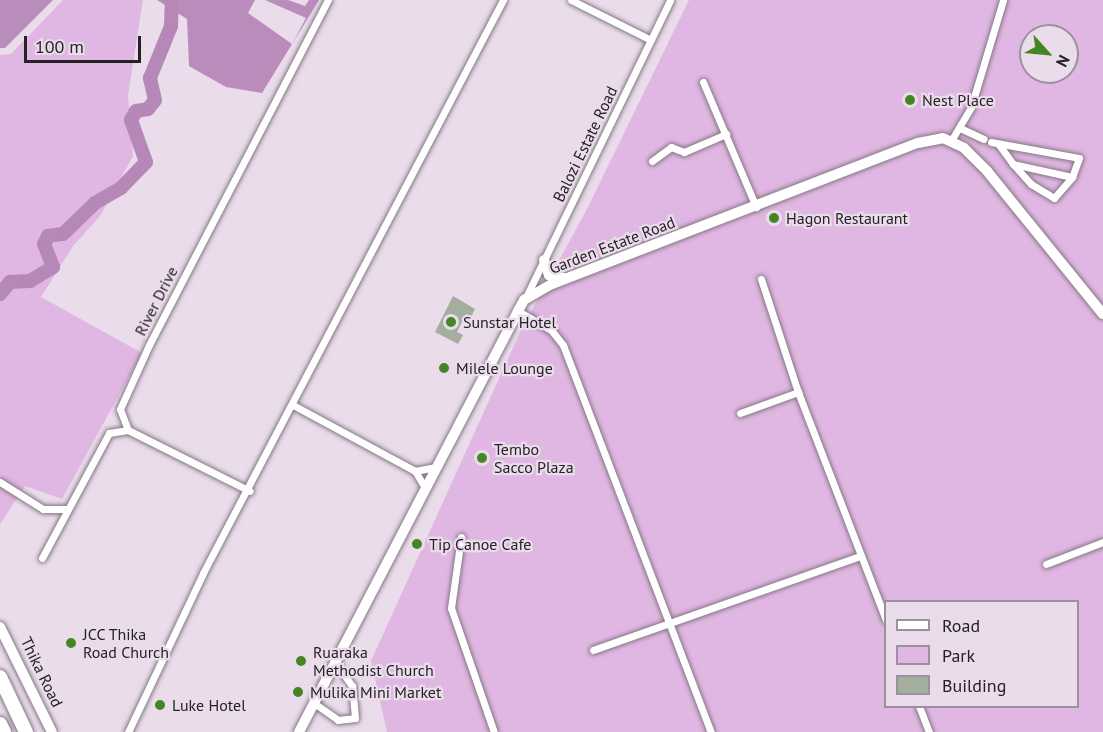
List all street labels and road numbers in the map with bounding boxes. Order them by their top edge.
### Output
street label: Balozi Estate Road [549,83,621,205]
street label: Garden Estate Road [546,212,678,278]
street label: River Drive [130,263,182,339]
street label: Thika Road [17,634,67,710]

